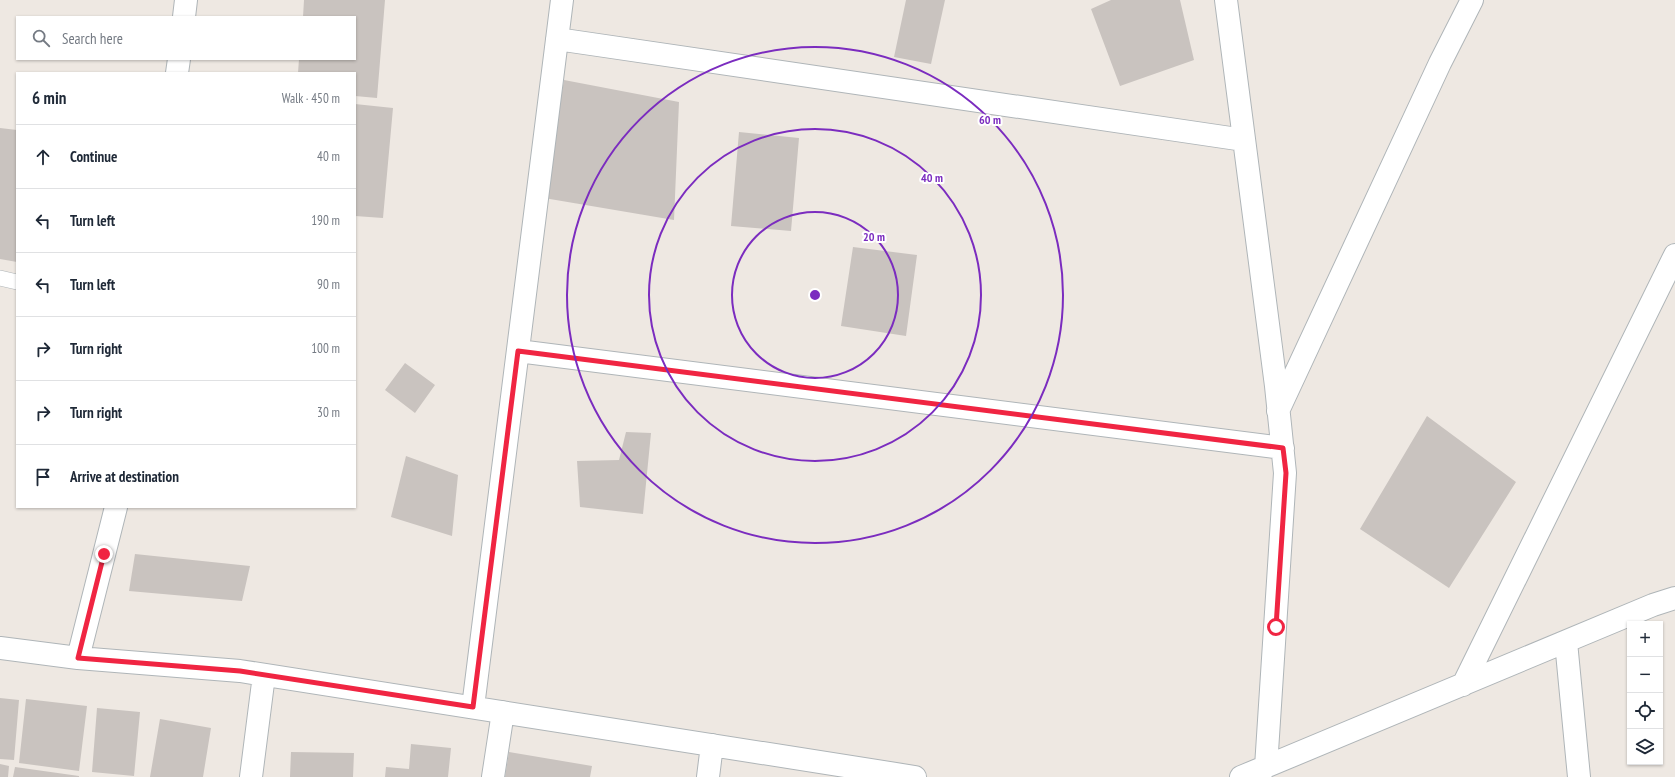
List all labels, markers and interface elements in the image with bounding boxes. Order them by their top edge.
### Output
search box [16,16,356,60]
icon: search [30,27,52,49]
text: Search here [62,29,123,48]
text: 6 min [32,87,66,109]
text: Walk · 450 m [282,90,340,107]
text: 60 m [979,112,1001,127]
icon: ahead [32,146,54,168]
text: Continue [70,147,117,166]
text: 40 m [317,148,340,165]
text: 40 m [921,170,943,185]
icon: left [32,210,54,232]
text: Turn left [70,211,115,230]
text: 190 m [311,212,340,229]
text: 20 m [863,229,885,244]
icon: left [32,274,54,296]
text: Turn left [70,275,115,294]
text: 90 m [317,276,340,293]
centre of rings [808,288,822,302]
icon: right [32,338,54,360]
text: Turn right [70,339,122,358]
text: 100 m [311,340,340,357]
icon: right [32,402,54,424]
text: Turn right [70,403,122,422]
text: 30 m [317,404,340,421]
icon: arrive [32,466,54,488]
text: Arrive at destination [70,467,179,486]
route end [95,545,113,563]
route start [1267,618,1285,636]
map controls [1627,621,1663,765]
button: + [1627,621,1663,657]
button: − [1627,657,1663,693]
button: locate [1627,693,1663,729]
button: layers [1627,729,1663,765]

